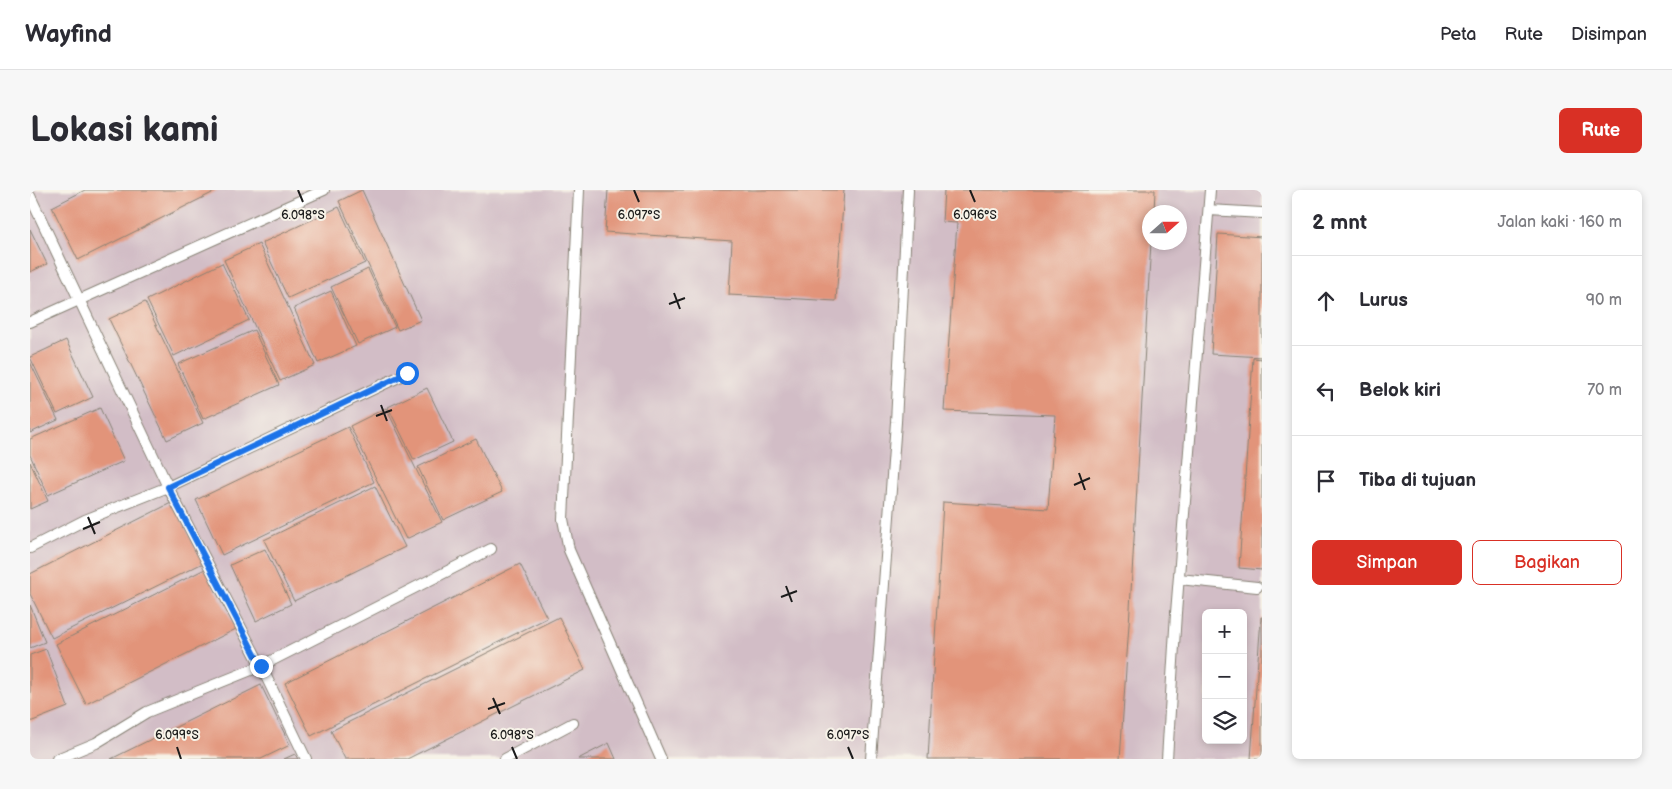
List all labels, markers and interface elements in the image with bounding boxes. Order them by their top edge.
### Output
text: Wayfind [25,20,112,49]
text: Peta [1440,24,1476,45]
text: Rute [1504,24,1543,45]
text: Disimpan [1571,24,1647,45]
button: Rute [1559,108,1642,153]
text: Lokasi kami [30,109,219,152]
north arrow [1142,205,1187,250]
text: 6.098°S [281,208,325,223]
text: 6.097°S [618,208,660,223]
text: 6.096°S [953,208,997,223]
text: 2 mnt [1312,210,1367,235]
text: Jalan kaki · 160 m [1497,213,1622,232]
icon: ahead [1312,287,1340,315]
text: Lurus [1359,289,1408,312]
text: 90 m [1586,291,1622,310]
route start [396,362,419,385]
icon: left [1312,377,1340,405]
text: Belok kiri [1359,379,1441,402]
text: 70 m [1587,381,1622,400]
icon: arrive [1312,467,1340,495]
text: Tiba di tujuan [1359,469,1476,492]
button: Simpan [1312,540,1462,585]
button: Bagikan [1472,540,1622,585]
map controls [1202,609,1247,744]
button: + [1202,609,1247,654]
button: − [1202,654,1247,699]
route end [250,655,273,678]
button: layers [1202,699,1247,744]
text: 6.099°S [155,728,199,743]
text: 6.098°S [490,728,534,743]
text: 6.097°S [827,728,869,743]

